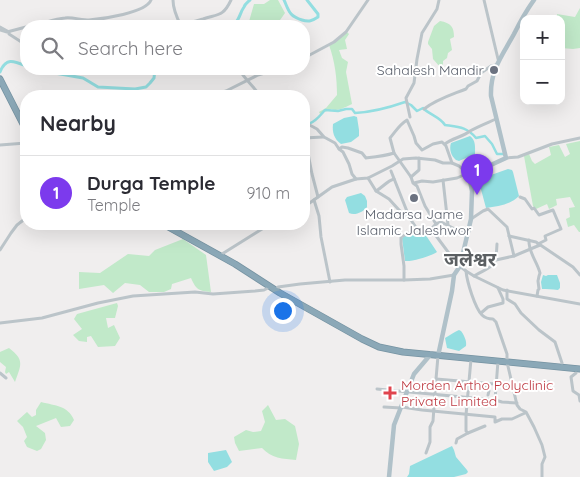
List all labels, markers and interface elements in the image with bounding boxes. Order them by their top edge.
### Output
map controls [520,15,565,105]
button: + [520,15,565,60]
search box [20,20,310,75]
icon: search [38,34,66,62]
text: Search here [78,36,183,60]
button: − [520,60,565,105]
place label: Sahalesh Mandir [377,61,485,79]
marker: Sahalesh Mandir [488,64,500,76]
text: Nearby [40,110,116,136]
pin: 1 [461,154,493,195]
text: Durga Temple [87,171,215,195]
text: 1 [53,183,59,203]
text: 910 m [247,183,290,203]
marker: Madarsa Jame Islamic Jaleshwor [408,192,420,204]
text: Temple [87,195,141,215]
place label: Madarsa Jame Islamic Jaleshwor [357,205,472,239]
district label: जलेश्वर [444,247,497,271]
your location [270,298,296,324]
place label: Morden Artho Polyclinic Private Limited [401,376,553,410]
marker: Morden Artho Polyclinic Private Limited [383,386,397,400]

